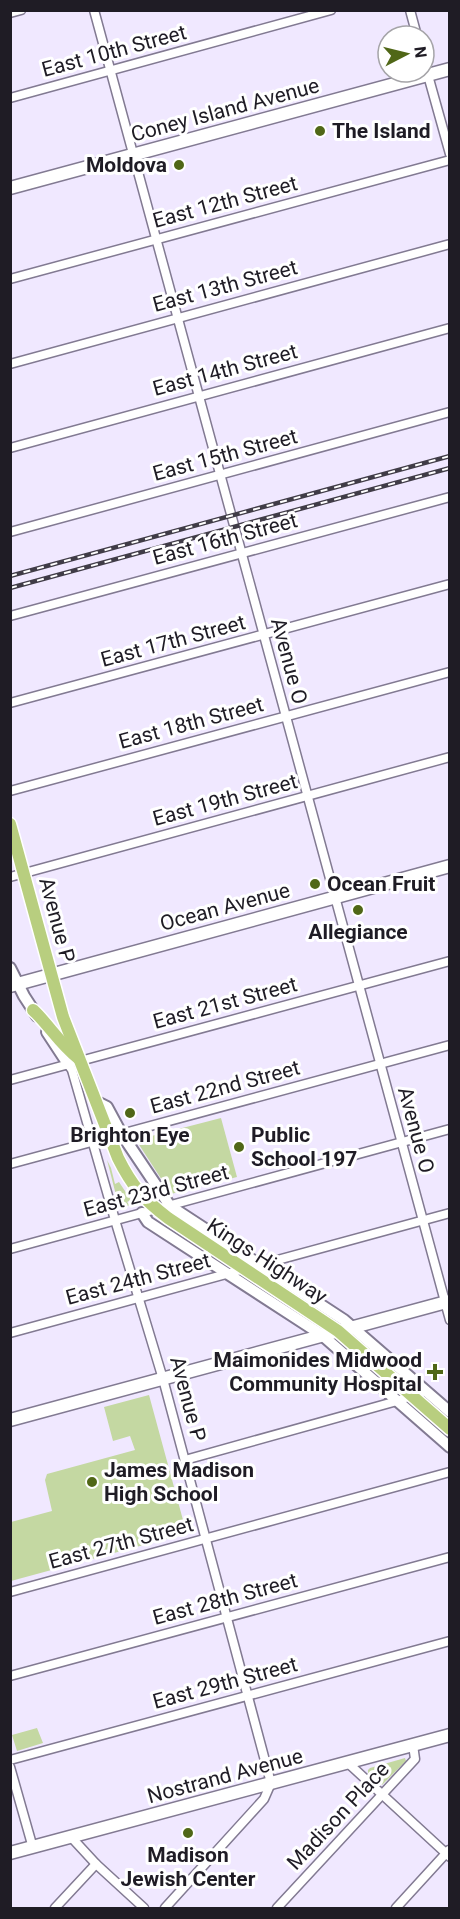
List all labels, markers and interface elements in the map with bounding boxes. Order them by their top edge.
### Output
street label: East 10th Street [39,20,189,82]
north arrow [376,24,436,84]
text: N [410,45,431,59]
street label: Coney Island Avenue [128,73,322,147]
place label: The Island [332,119,431,143]
marker: The Island [313,124,327,138]
place label: Moldova [86,153,167,177]
marker: Moldova [172,158,186,172]
street label: East 12th Street [150,171,300,233]
street label: East 13th Street [150,255,300,317]
street label: East 14th Street [150,339,300,401]
street label: East 15th Street [150,424,300,486]
street label: East 16th Street [150,508,300,570]
street label: East 17th Street [98,610,248,672]
street label: Avenue O [266,615,312,707]
street label: East 18th Street [116,692,266,754]
street label: East 19th Street [150,769,300,831]
place label: Ocean Fruit [327,872,435,896]
street label: Avenue P [34,875,80,965]
marker: Ocean Fruit [308,877,322,891]
street label: Ocean Avenue [157,878,293,936]
marker: Allegiance [351,903,365,917]
place label: Allegiance [308,920,408,944]
street label: East 21st Street [150,972,300,1034]
street label: East 22nd Street [148,1055,303,1119]
street label: Avenue O [393,1084,439,1176]
marker: Brighton Eye [123,1106,137,1120]
place label: Brighton Eye [70,1123,190,1147]
place label: Public School 197 [251,1123,357,1171]
marker: Public School 197 [232,1140,246,1154]
street label: East 23rd Street [81,1160,231,1222]
street label: Kings Highway [203,1213,332,1309]
street label: East 24th Street [63,1248,213,1310]
place label: Maimonides Midwood Community Hospital [214,1348,422,1396]
street label: Avenue P [165,1354,211,1444]
marker: Maimonides Midwood Community Hospital [426,1363,444,1381]
place label: James Madison High School [104,1458,254,1506]
marker: James Madison High School [85,1475,99,1489]
street label: East 27th Street [46,1512,196,1574]
street label: East 28th Street [150,1568,300,1630]
street label: East 29th Street [150,1652,300,1714]
street label: Nostrand Avenue [145,1744,305,1808]
street label: Madison Place [282,1757,394,1875]
marker: Madison Jewish Center [181,1826,195,1840]
place label: Madison Jewish Center [121,1843,256,1891]

